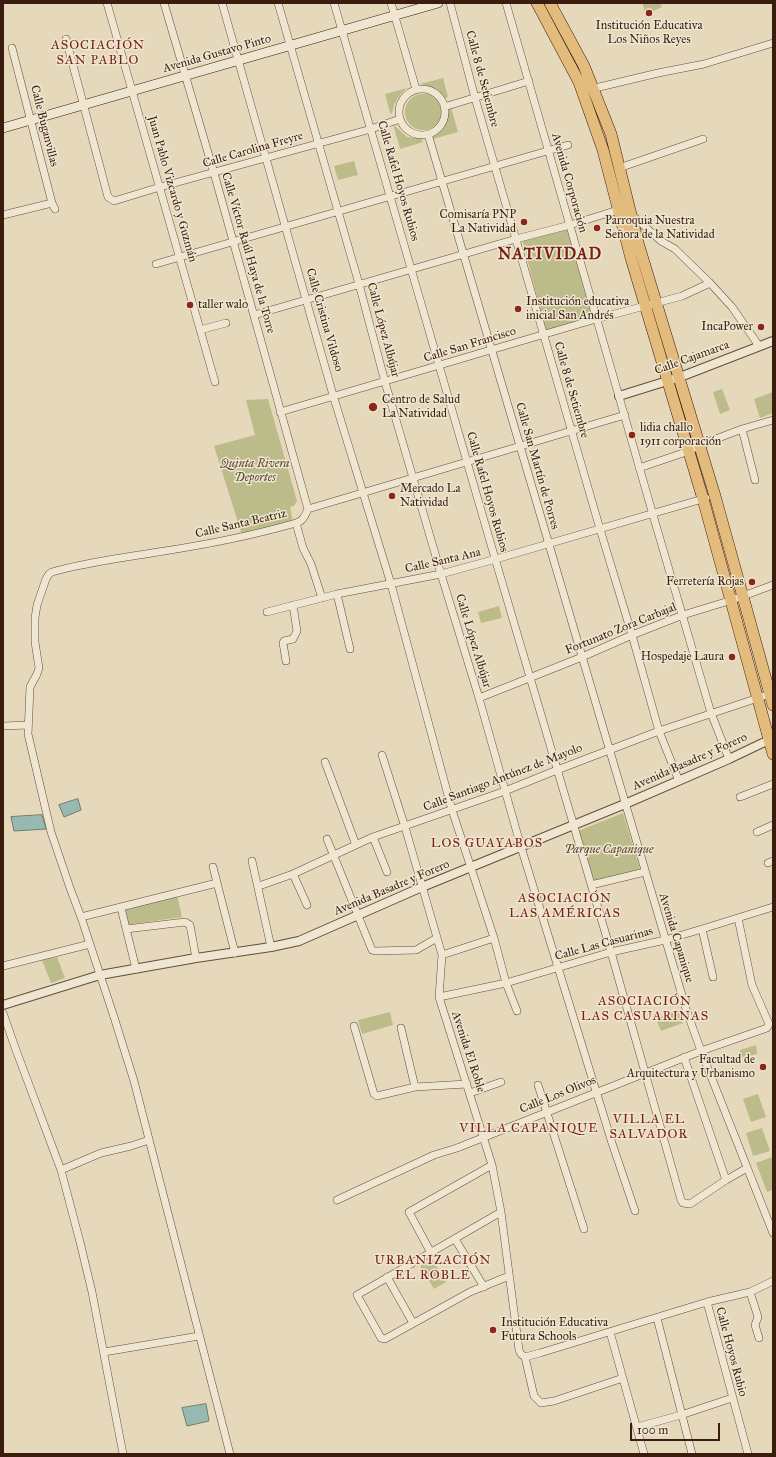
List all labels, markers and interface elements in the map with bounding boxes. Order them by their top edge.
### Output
marker: Institución Educativa Los Niños Reyes [644,8,654,18]
place label: Institución Educativa Los Niños Reyes [595,19,703,47]
street label: Calle 8 de Setiembre [462,29,502,129]
street label: Avenida Gustavo Pinto [161,32,273,76]
district label: ASOCIACIÓN SAN PABLO [51,38,145,69]
street label: Calle Buganvillas [27,84,61,168]
street label: Juan Pablo Vizcardo y Guzmán [144,114,200,264]
street label: Calle Rafel Hoyos Rubios [374,119,422,243]
street label: Calle Carolina Freyre [201,129,305,171]
street label: Avenida Corporación [548,132,590,234]
street label: Calle Víctor Raúl Haya de la Torre [218,171,278,335]
place label: Comisaría PNP La Natividad [440,208,516,236]
place label: Parroquia Nuestra Señora de la Natividad [605,214,715,242]
marker: Comisaría PNP La Natividad [519,217,529,227]
marker: Parroquia Nuestra Señora de la Natividad [592,223,602,233]
district label: NATIVIDAD [498,245,602,265]
street label: Calle Cristina Vildoso [302,267,346,373]
street label: Calle López Albújar [363,281,403,379]
place label: Institución educativa inicial San Andrés [526,295,629,323]
place label: taller walo [198,298,248,312]
marker: taller walo [185,300,195,310]
marker: Institución educativa inicial San Andrés [513,304,523,314]
place label: IncaPower [701,320,753,334]
marker: IncaPower [756,322,766,332]
street label: Calle San Francisco [422,324,518,366]
street label: Calle Cajamarca [653,338,731,378]
street label: Calle 8 de Setiembre [550,340,592,440]
place label: Centro de Salud La Natividad [382,393,460,421]
marker: Centro de Salud La Natividad [367,401,379,413]
street label: Calle San Martín de Porres [512,401,562,531]
place label: lidia challo 1911 corporación [640,421,721,449]
street label: Calle Rafel Hoyos Rubios [463,430,511,554]
marker: lidia challo 1911 corporación [627,430,637,440]
park label: Quinta Rivera Deportes [220,457,290,485]
place label: Mercado La Natividad [400,482,461,510]
marker: Mercado La Natividad [387,491,397,501]
street label: Calle Santa Beatriz [194,507,288,541]
street label: Calle Santa Ana [404,545,482,577]
place label: Ferretería Rojas [666,575,744,589]
marker: Ferretería Rojas [747,577,757,587]
street label: Calle López Albújar [452,592,494,690]
street label: Fortunato Zora Carbajal [563,600,679,658]
place label: Hospedaje Laura [641,650,724,664]
marker: Hospedaje Laura [727,652,737,662]
street label: Avenida Basadre y Forero [630,730,750,794]
street label: Calle Santiago Antúnez de Mayolo [421,741,585,815]
district label: LOS GUAYABOS [431,836,543,852]
park label: Parque Capanique [564,843,654,857]
street label: Avenida Basadre y Forero [332,857,452,919]
district label: ASOCIACIÓN LAS AMÉRICAS [509,891,621,922]
street label: Avenida Capanique [656,892,696,984]
street label: Calle Las Casuarinas [553,924,655,964]
district label: ASOCIACIÓN LAS CASUARINAS [581,994,709,1025]
street label: Avenida El Roble [448,1010,488,1094]
place label: Facultad de Arquitectura y Urbanismo [627,1053,755,1081]
marker: Facultad de Arquitectura y Urbanismo [758,1062,768,1072]
street label: Calle Los Olivos [518,1073,598,1117]
district label: VILLA EL SALVADOR [610,1112,688,1143]
district label: VILLA CAPANIQUE [459,1121,599,1137]
district label: URBANIZACIÓN EL ROBLE [375,1253,491,1284]
street label: Calle Hoyos Rubio [712,1306,750,1398]
place label: Institución Educativa Futura Schools [501,1316,608,1344]
marker: Institución Educativa Futura Schools [488,1325,498,1335]
scale bar [632,1415,722,1441]
text: 100 m [637,1423,668,1437]

